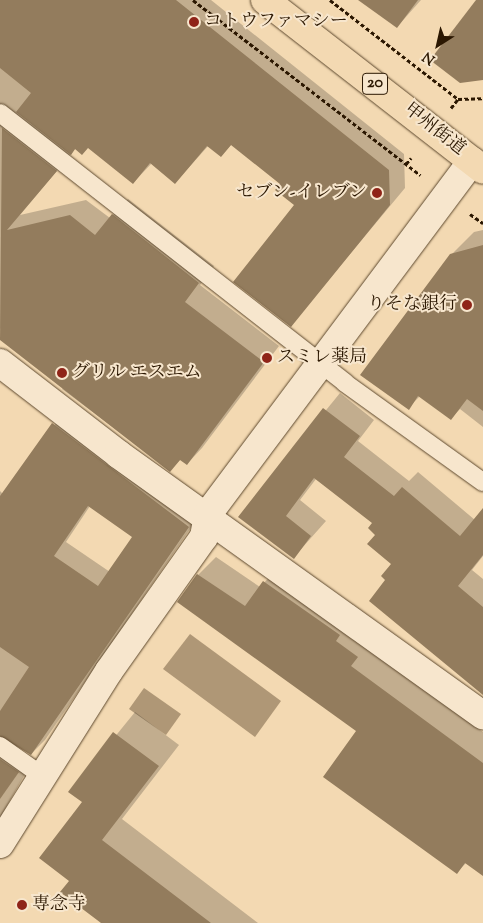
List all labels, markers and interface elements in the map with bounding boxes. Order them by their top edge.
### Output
place label: コトウファマシー [204,11,348,33]
marker: コトウファマシー [188,16,200,28]
north arrow [413,20,463,70]
text: N [419,46,440,69]
road number: 20 [361,70,389,98]
street label: 甲州街道 [399,99,469,161]
place label: セブン-イレブン [235,182,367,204]
marker: セブン-イレブン [371,187,383,199]
place label: りそな銀行 [367,294,457,316]
marker: りそな銀行 [461,299,473,311]
place label: スミレ薬局 [277,347,367,369]
marker: スミレ薬局 [261,352,273,364]
place label: グリル エスエム [72,362,202,384]
marker: グリル エスエム [56,367,68,379]
place label: 専念寺 [32,894,86,916]
marker: 専念寺 [16,899,28,911]

